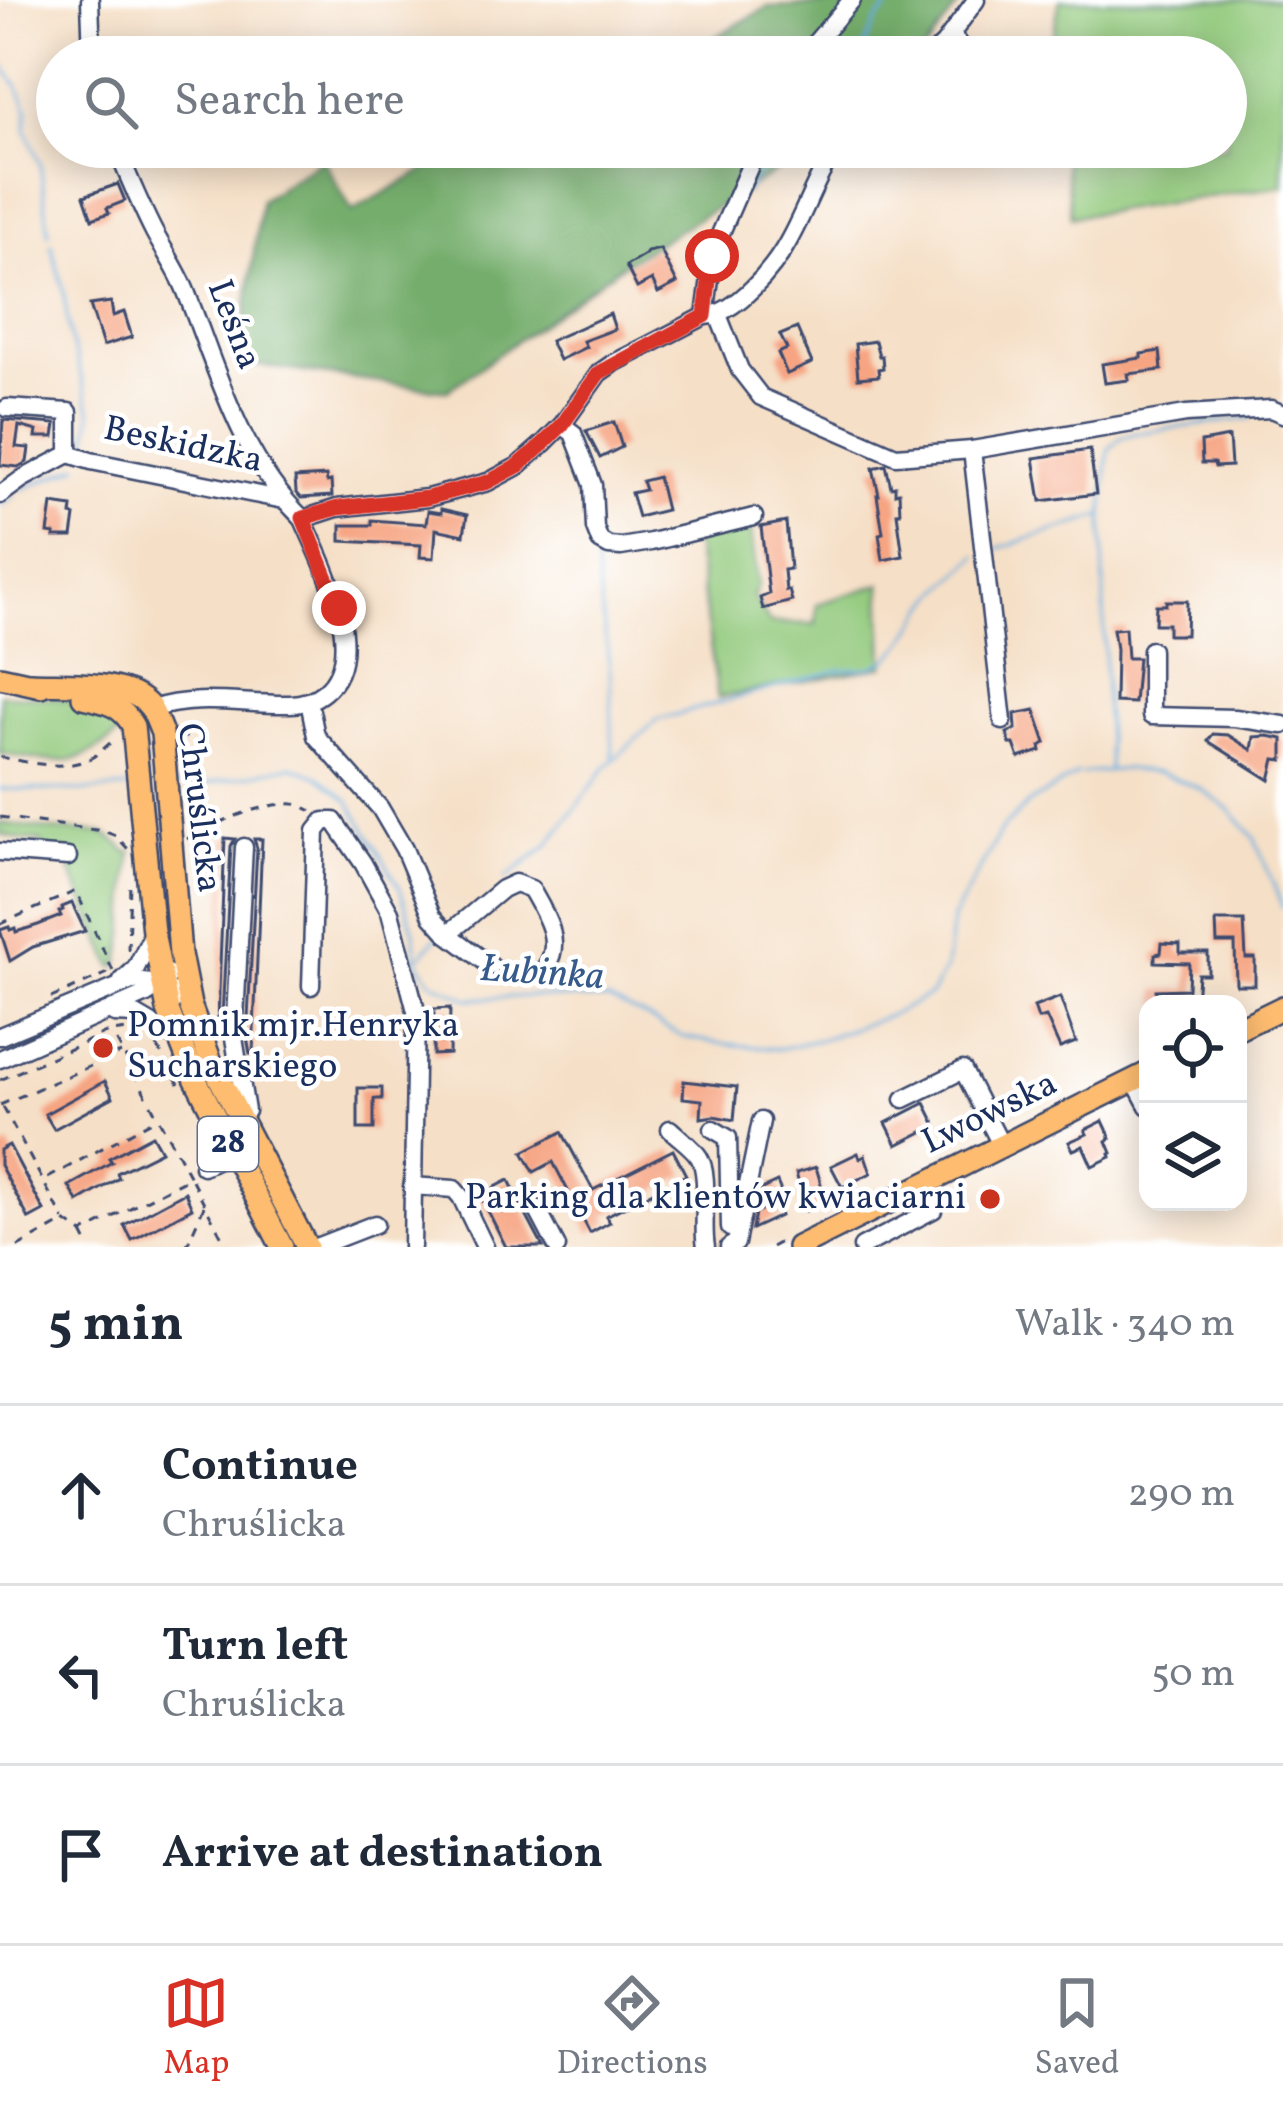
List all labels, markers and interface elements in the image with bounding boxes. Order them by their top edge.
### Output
search box [36,36,1247,168]
icon: search [78,69,144,135]
text: Search here [174,71,405,134]
route start [685,229,739,283]
street label: Leśna [193,273,273,377]
street label: Beskidzka [99,405,267,487]
route end [312,581,366,635]
street label: Chruślicka [163,721,233,895]
water label: Łubinka [478,943,606,1005]
map controls [1139,995,1247,1211]
button: locate [1139,995,1247,1103]
place label: Pomnik mjr.Henryka Sucharskiego [127,1002,459,1093]
marker: Pomnik mjr.Henryka Sucharskiego [90,1035,116,1061]
street label: Lwowska [914,1060,1066,1168]
button: layers [1139,1103,1247,1211]
road number: 28 [198,1117,258,1171]
place label: Parking dla klientów kwiaciarni [465,1174,966,1224]
marker: Parking dla klientów kwiaciarni [977,1186,1003,1212]
text: 5 min [48,1290,184,1361]
text: Walk · 340 m [1015,1298,1235,1352]
text: Continue [162,1436,358,1499]
icon: ahead [48,1462,114,1528]
text: 290 m [1128,1468,1235,1522]
text: Chruślicka [162,1499,346,1553]
text: Turn left [162,1616,348,1679]
icon: left [48,1642,114,1708]
text: 50 m [1151,1648,1235,1702]
text: Chruślicka [162,1679,346,1733]
icon: arrive [48,1822,114,1888]
text: Arrive at destination [162,1823,603,1886]
tab: Map [163,1970,230,2088]
tab: Directions [556,1970,708,2088]
tab: Saved [1035,1970,1120,2088]

